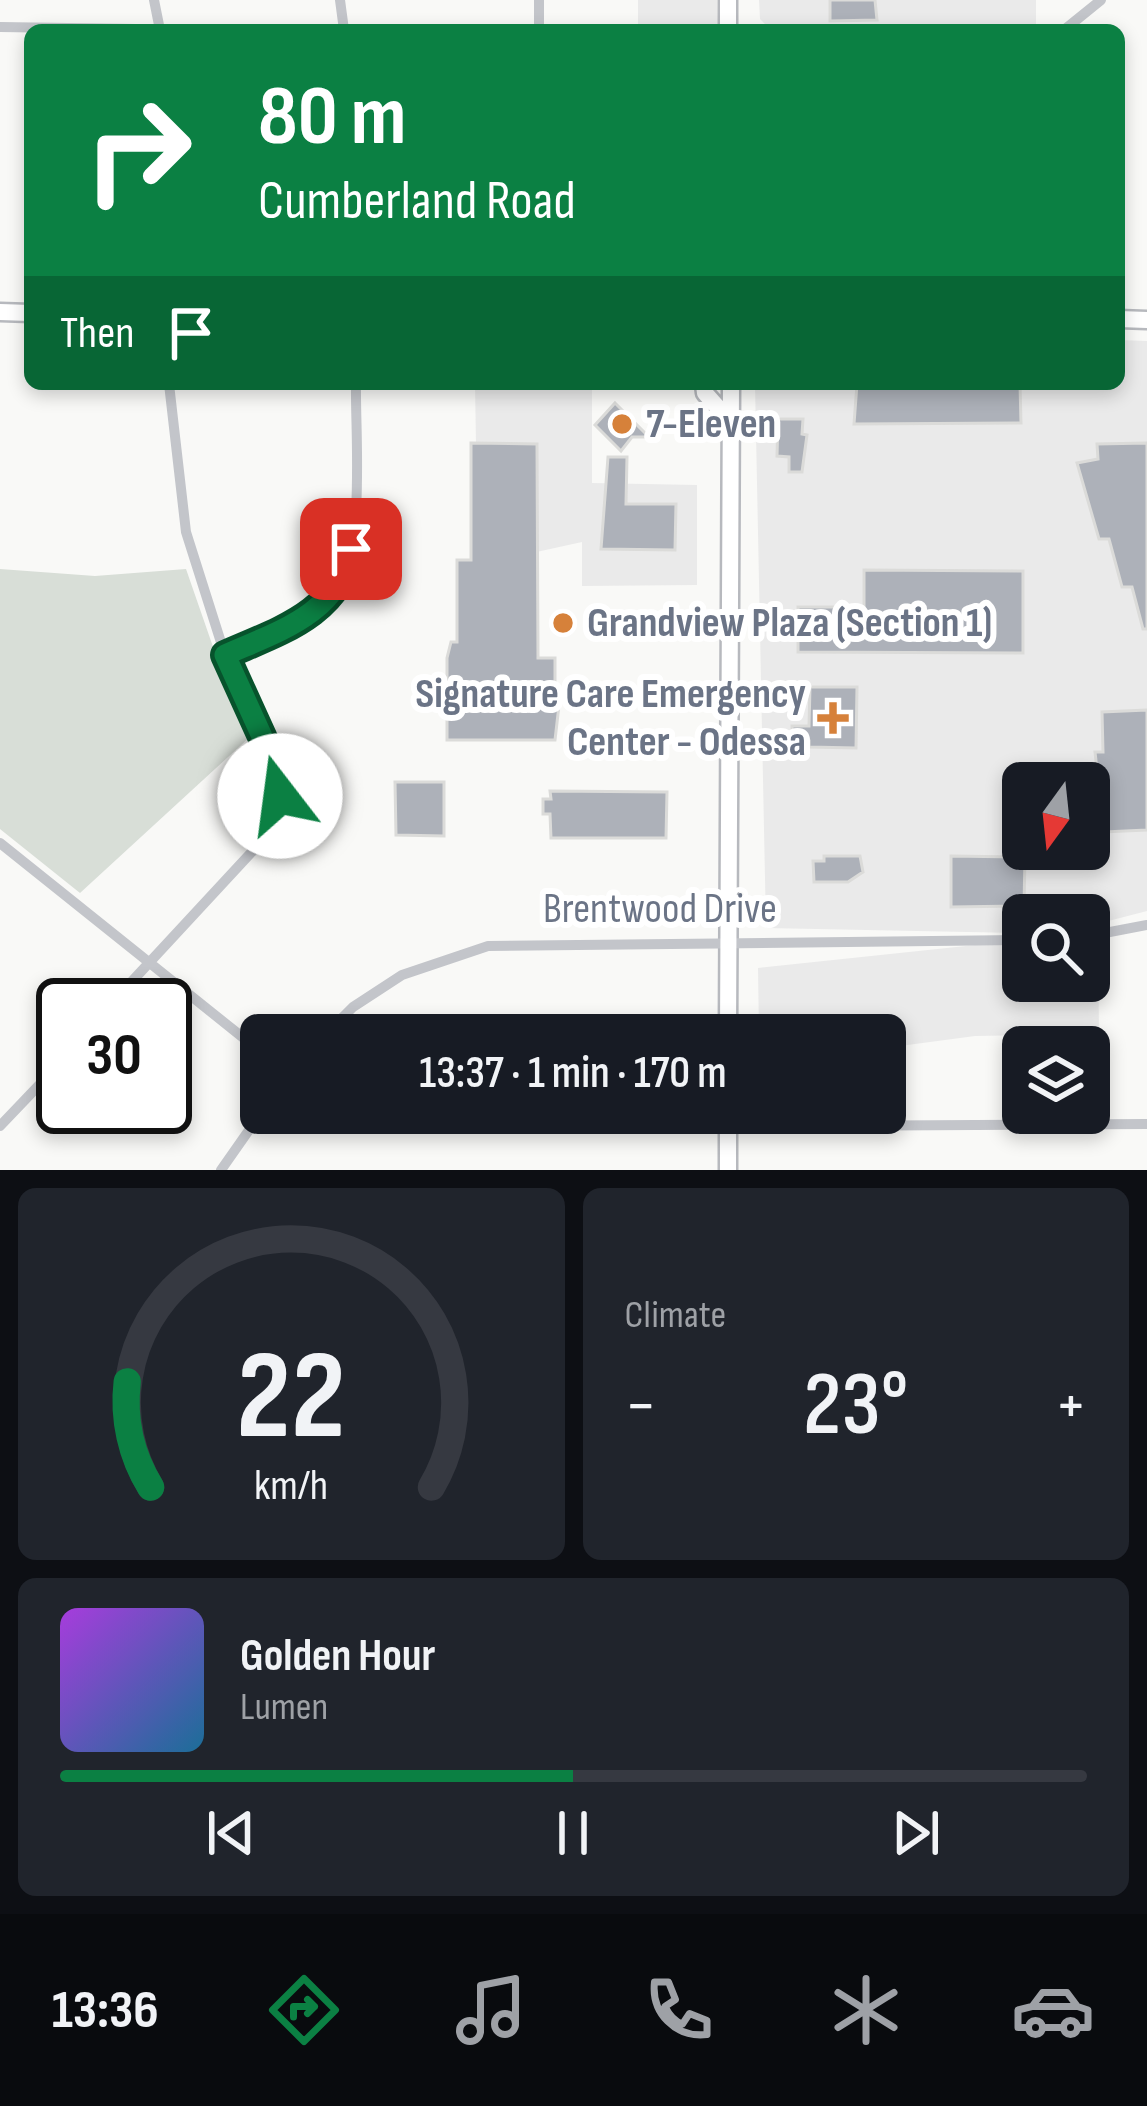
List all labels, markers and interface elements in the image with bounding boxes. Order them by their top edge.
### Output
text: 80 m [258,67,406,168]
icon: right [60,72,216,228]
text: Cumberland Road [258,169,576,234]
icon: arrive [158,300,224,366]
text: Then [60,306,134,361]
place label: 7-Eleven [646,399,776,450]
marker: 7-Eleven [609,411,635,437]
pin [300,498,402,600]
icon: arrive [318,516,384,582]
place label: Grandview Plaza (Section 1) [587,598,992,649]
marker: Grandview Plaza (Section 1) [550,610,576,636]
place label: Signature Care Emergency Center - Odessa [415,669,806,768]
marker: Signature Care Emergency Center - Odessa [817,702,849,734]
position arrow [217,733,343,859]
north arrow [1002,762,1110,870]
map controls [1002,762,1110,1134]
street label: Brentwood Drive [543,884,777,935]
button: search [1002,894,1110,1002]
speed limit sign: 30 [36,978,192,1134]
button: layers [1002,1026,1110,1134]
text: 13:37 · 1 min · 170 m [419,1046,727,1101]
text: Climate [625,1292,726,1339]
text: 22 [237,1324,346,1473]
text: 23° [803,1352,908,1460]
text: − [625,1367,657,1446]
text: + [1055,1367,1087,1446]
text: km/h [254,1460,328,1512]
text: Golden Hour [240,1629,435,1684]
text: Lumen [240,1684,328,1731]
icon: previous [198,1800,264,1866]
icon: pause [540,1800,606,1866]
icon: next [883,1800,949,1866]
icon: directions [262,1968,346,2052]
icon: music [449,1968,533,2052]
icon: phone [637,1968,721,2052]
icon: climate [824,1968,908,2052]
icon: car [1011,1968,1095,2052]
text: 13:36 [52,1978,159,2043]

